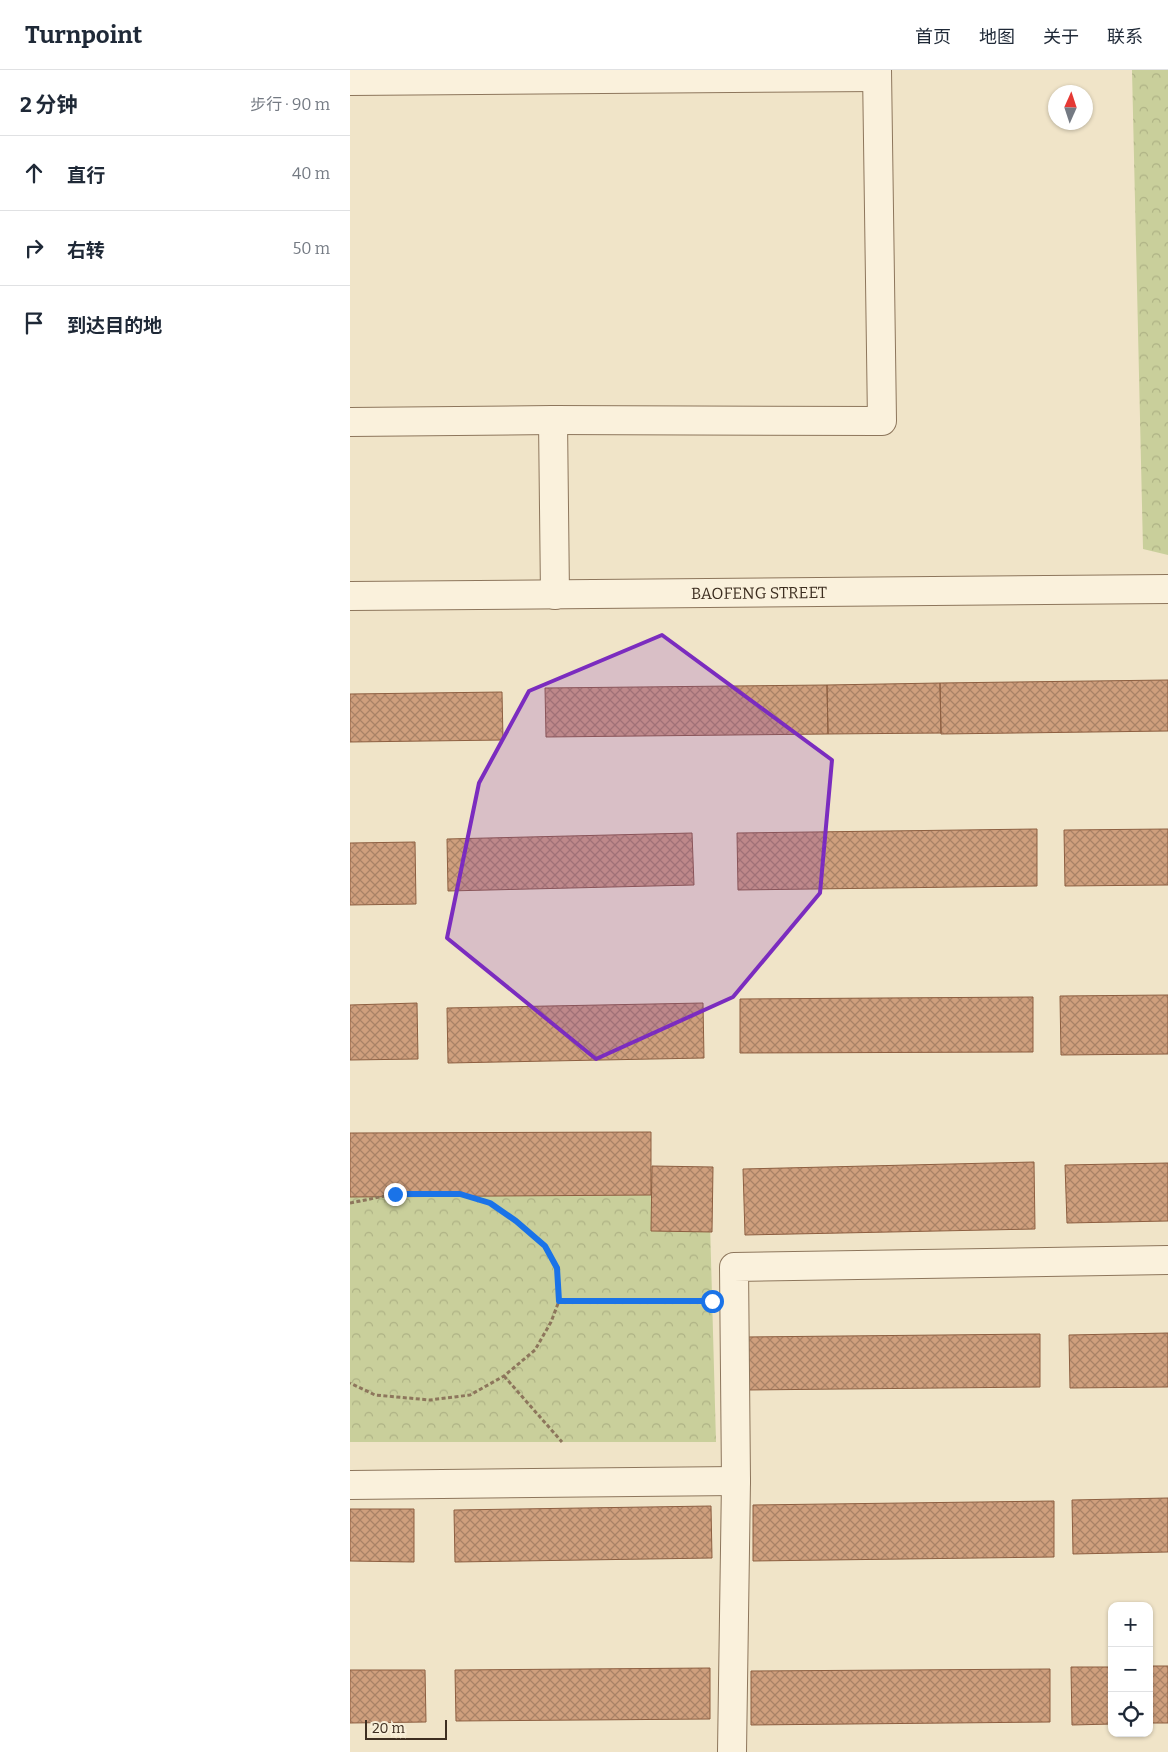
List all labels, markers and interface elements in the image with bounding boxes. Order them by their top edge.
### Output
text: Turnpoint [25,21,142,49]
text: 首页 [915,26,951,48]
text: 地图 [979,26,1015,48]
text: 关于 [1043,26,1079,48]
text: 联系 [1107,26,1143,48]
north arrow [1048,85,1093,130]
text: 2 分钟 [20,92,78,118]
text: 步行 · 90 m [250,95,330,114]
icon: ahead [20,159,48,187]
text: 直行 [67,164,105,187]
text: 40 m [292,164,330,183]
icon: right [20,234,48,262]
text: 右转 [67,239,105,262]
text: 50 m [293,239,330,258]
icon: arrive [20,309,48,337]
text: 到达目的地 [67,314,162,337]
street label: BAOFENG STREET [691,583,827,603]
route end [384,1183,407,1206]
route start [701,1290,724,1313]
map controls [1108,1602,1153,1737]
button: + [1108,1602,1153,1647]
button: − [1108,1647,1153,1692]
button: locate [1108,1692,1153,1737]
scale bar [365,1717,448,1740]
text: 20 m [372,1720,405,1737]

